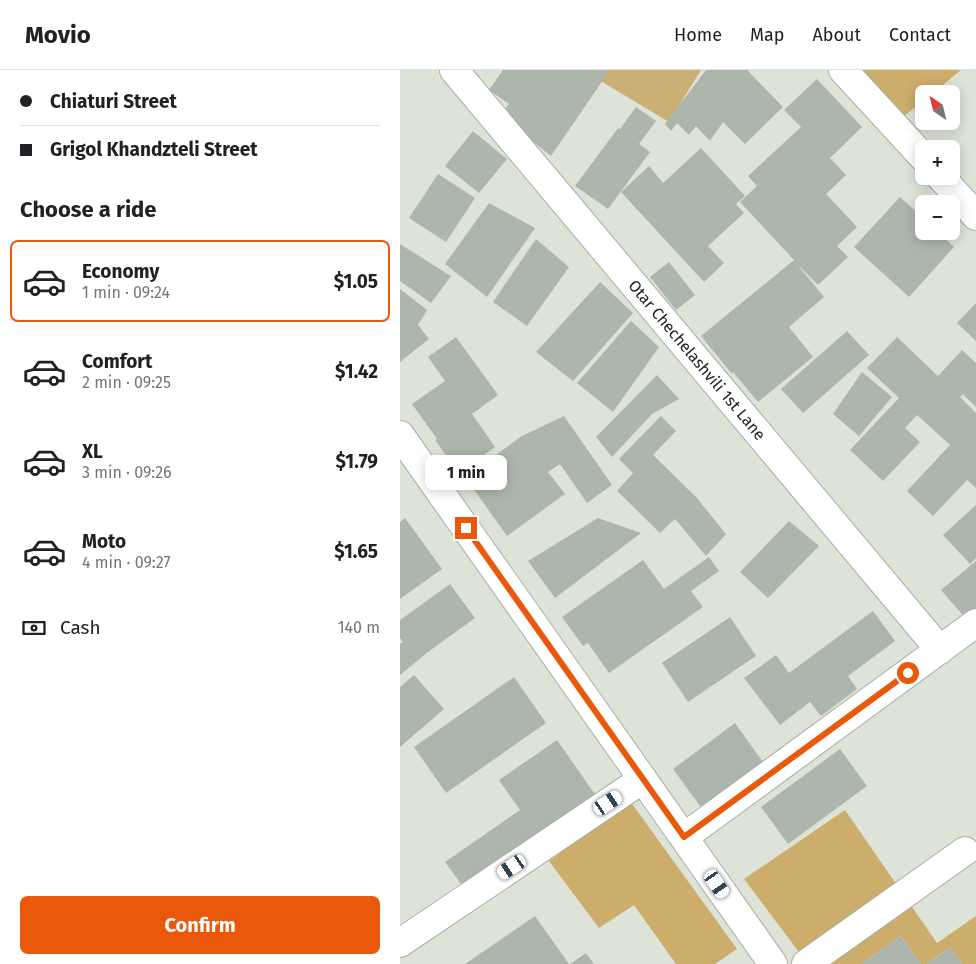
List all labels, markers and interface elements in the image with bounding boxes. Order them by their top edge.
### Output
text: Movio [25,21,91,49]
text: Home [674,24,722,46]
text: Map [750,24,784,46]
text: About [812,24,861,46]
text: Contact [889,24,951,46]
north arrow [915,85,960,130]
map controls [915,85,960,240]
text: Chiaturi Street [50,90,177,113]
text: Grigol Khandzteli Street [50,138,258,161]
button: + [915,140,960,185]
button: − [915,195,960,240]
text: Choose a ride [20,196,156,223]
icon: car [22,259,67,304]
text: Economy [82,260,159,283]
text: $1.05 [334,270,378,293]
street label: Otar Chechelashvili 1st Lane [624,276,770,444]
text: 1 min · 09:24 [82,283,170,302]
icon: car [22,349,67,394]
text: Comfort [82,350,152,373]
text: $1.42 [335,360,378,383]
text: 2 min · 09:25 [82,373,171,392]
icon: car [22,439,67,484]
text: XL [82,440,103,463]
text: $1.79 [336,450,378,473]
callout: 1 min [425,456,507,490]
text: 3 min · 09:26 [82,463,172,482]
text: 1 min [447,463,485,482]
route end [455,517,477,539]
icon: car [22,529,67,574]
text: Moto [82,530,126,553]
text: $1.65 [334,540,378,563]
text: 4 min · 09:27 [82,553,171,572]
icon: cash [20,614,48,642]
text: Cash [60,616,101,639]
text: 140 m [338,618,380,637]
route start [897,662,919,684]
car [591,788,624,818]
car [495,852,528,882]
car [702,867,731,901]
button: Confirm [20,896,380,954]

